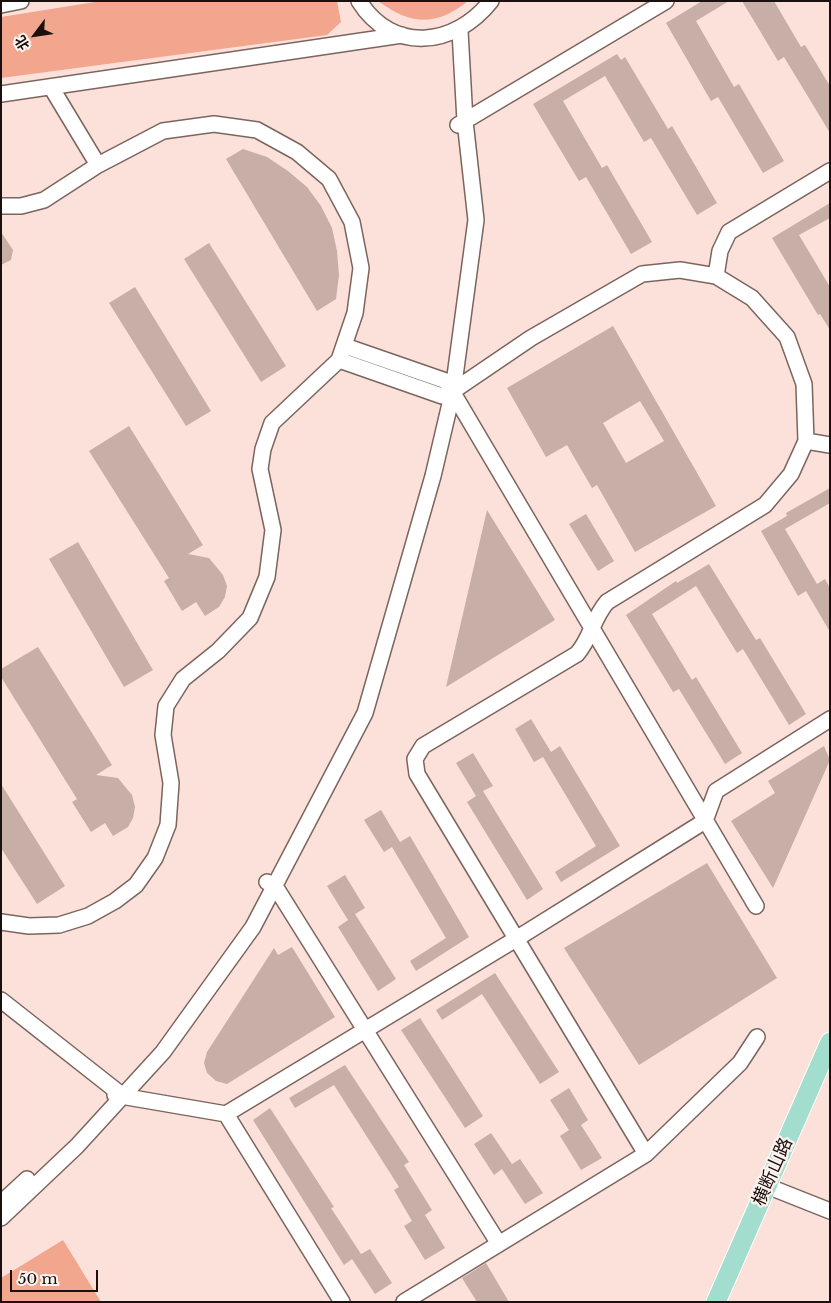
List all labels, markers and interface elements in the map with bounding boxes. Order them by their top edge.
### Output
north arrow [10,10,60,60]
text: 北 [11,32,33,53]
street label: 横断山路 [748,1135,798,1209]
scale bar [12,1260,100,1292]
text: 50 m [18,1269,58,1288]

